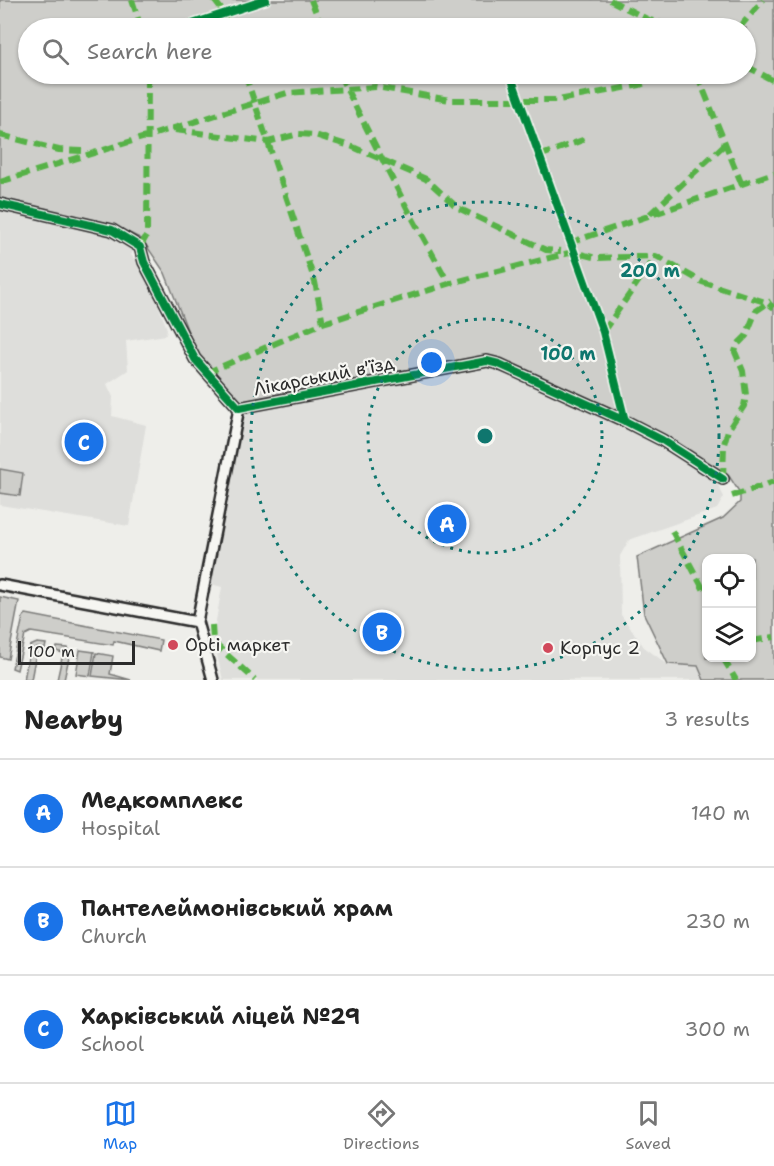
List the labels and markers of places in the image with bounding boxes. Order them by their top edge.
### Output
pin: C [64,420,104,464]
centre of rings [475,426,495,446]
pin: A [428,502,466,546]
pin: B [362,610,401,654]
place label: Opti маркет [185,633,291,657]
place label: Корпус 2 [560,636,640,660]
marker: Opti маркет [166,638,180,652]
marker: Корпус 2 [541,641,555,655]

